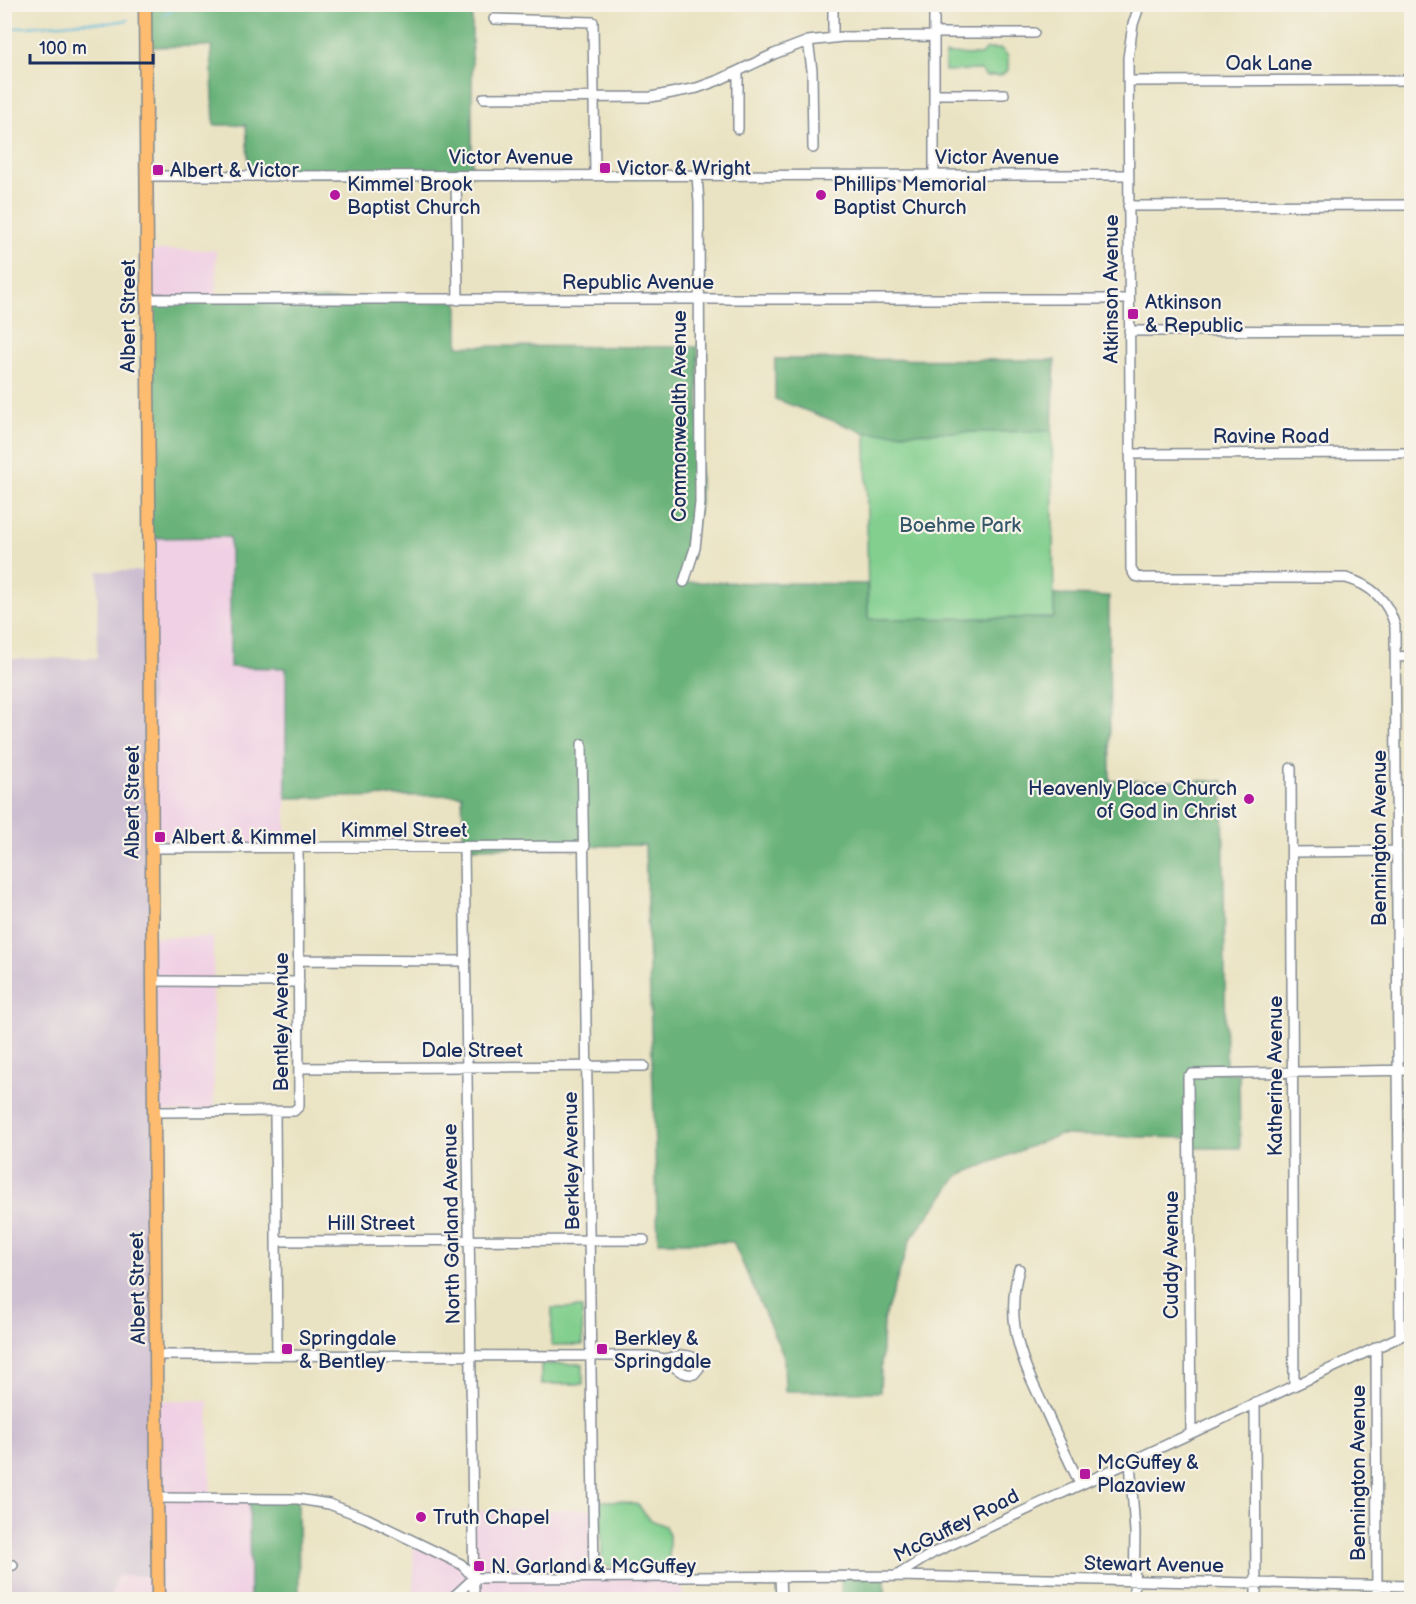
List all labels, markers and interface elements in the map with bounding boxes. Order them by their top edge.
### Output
scale bar [30,27,153,65]
text: 100 m [39,38,87,59]
street label: Oak Lane [1226,52,1313,76]
street label: Victor Avenue [449,146,573,170]
street label: Victor Avenue [935,146,1059,170]
place label: Victor & Wright [617,157,751,181]
place label: Albert & Victor [170,159,299,183]
marker: Victor & Wright [598,161,612,175]
marker: Albert & Victor [151,163,165,177]
place label: Kimmel Brook Baptist Church [347,173,480,220]
place label: Phillips Memorial Baptist Church [833,173,987,220]
marker: Kimmel Brook Baptist Church [328,188,342,202]
marker: Phillips Memorial Baptist Church [814,188,828,202]
street label: Atkinson Avenue [1100,214,1124,364]
street label: Albert Street [117,259,141,373]
street label: Republic Avenue [562,271,714,295]
place label: Atkinson & Republic [1145,291,1243,338]
marker: Atkinson & Republic [1126,307,1140,321]
street label: Commonwealth Avenue [668,310,692,522]
street label: Ravine Road [1213,425,1329,449]
park label: Boehme Park [899,514,1021,538]
street label: Albert Street [121,745,145,859]
street label: Bennington Avenue [1368,750,1392,926]
place label: Heavenly Place Church of God in Christ [1028,777,1237,824]
marker: Heavenly Place Church of God in Christ [1242,792,1256,806]
street label: Kimmel Street [341,819,467,843]
place label: Albert & Kimmel [172,826,316,850]
marker: Albert & Kimmel [153,830,167,844]
street label: Bentley Avenue [270,952,294,1092]
street label: Katherine Avenue [1264,996,1288,1156]
street label: Dale Street [421,1039,523,1063]
street label: Berkley Avenue [559,1091,585,1231]
street label: North Garland Avenue [438,1123,466,1325]
street label: Cuddy Avenue [1160,1191,1184,1319]
street label: Hill Street [327,1212,415,1236]
street label: Albert Street [125,1231,151,1345]
place label: Springdale & Bentley [299,1327,397,1374]
place label: Berkley & Springdale [614,1327,712,1374]
marker: Springdale & Bentley [280,1342,294,1356]
marker: Berkley & Springdale [595,1342,609,1356]
street label: Bennington Avenue [1347,1385,1371,1561]
place label: McGuffey & Plazaview [1097,1451,1199,1498]
marker: McGuffey & Plazaview [1078,1467,1092,1481]
street label: McGuffey Road [890,1484,1023,1568]
place label: Truth Chapel [433,1506,550,1530]
marker: Truth Chapel [414,1510,428,1524]
street label: Stewart Avenue [1084,1552,1224,1578]
place label: N. Garland & McGuffey [491,1555,696,1579]
marker: N. Garland & McGuffey [472,1559,486,1573]

